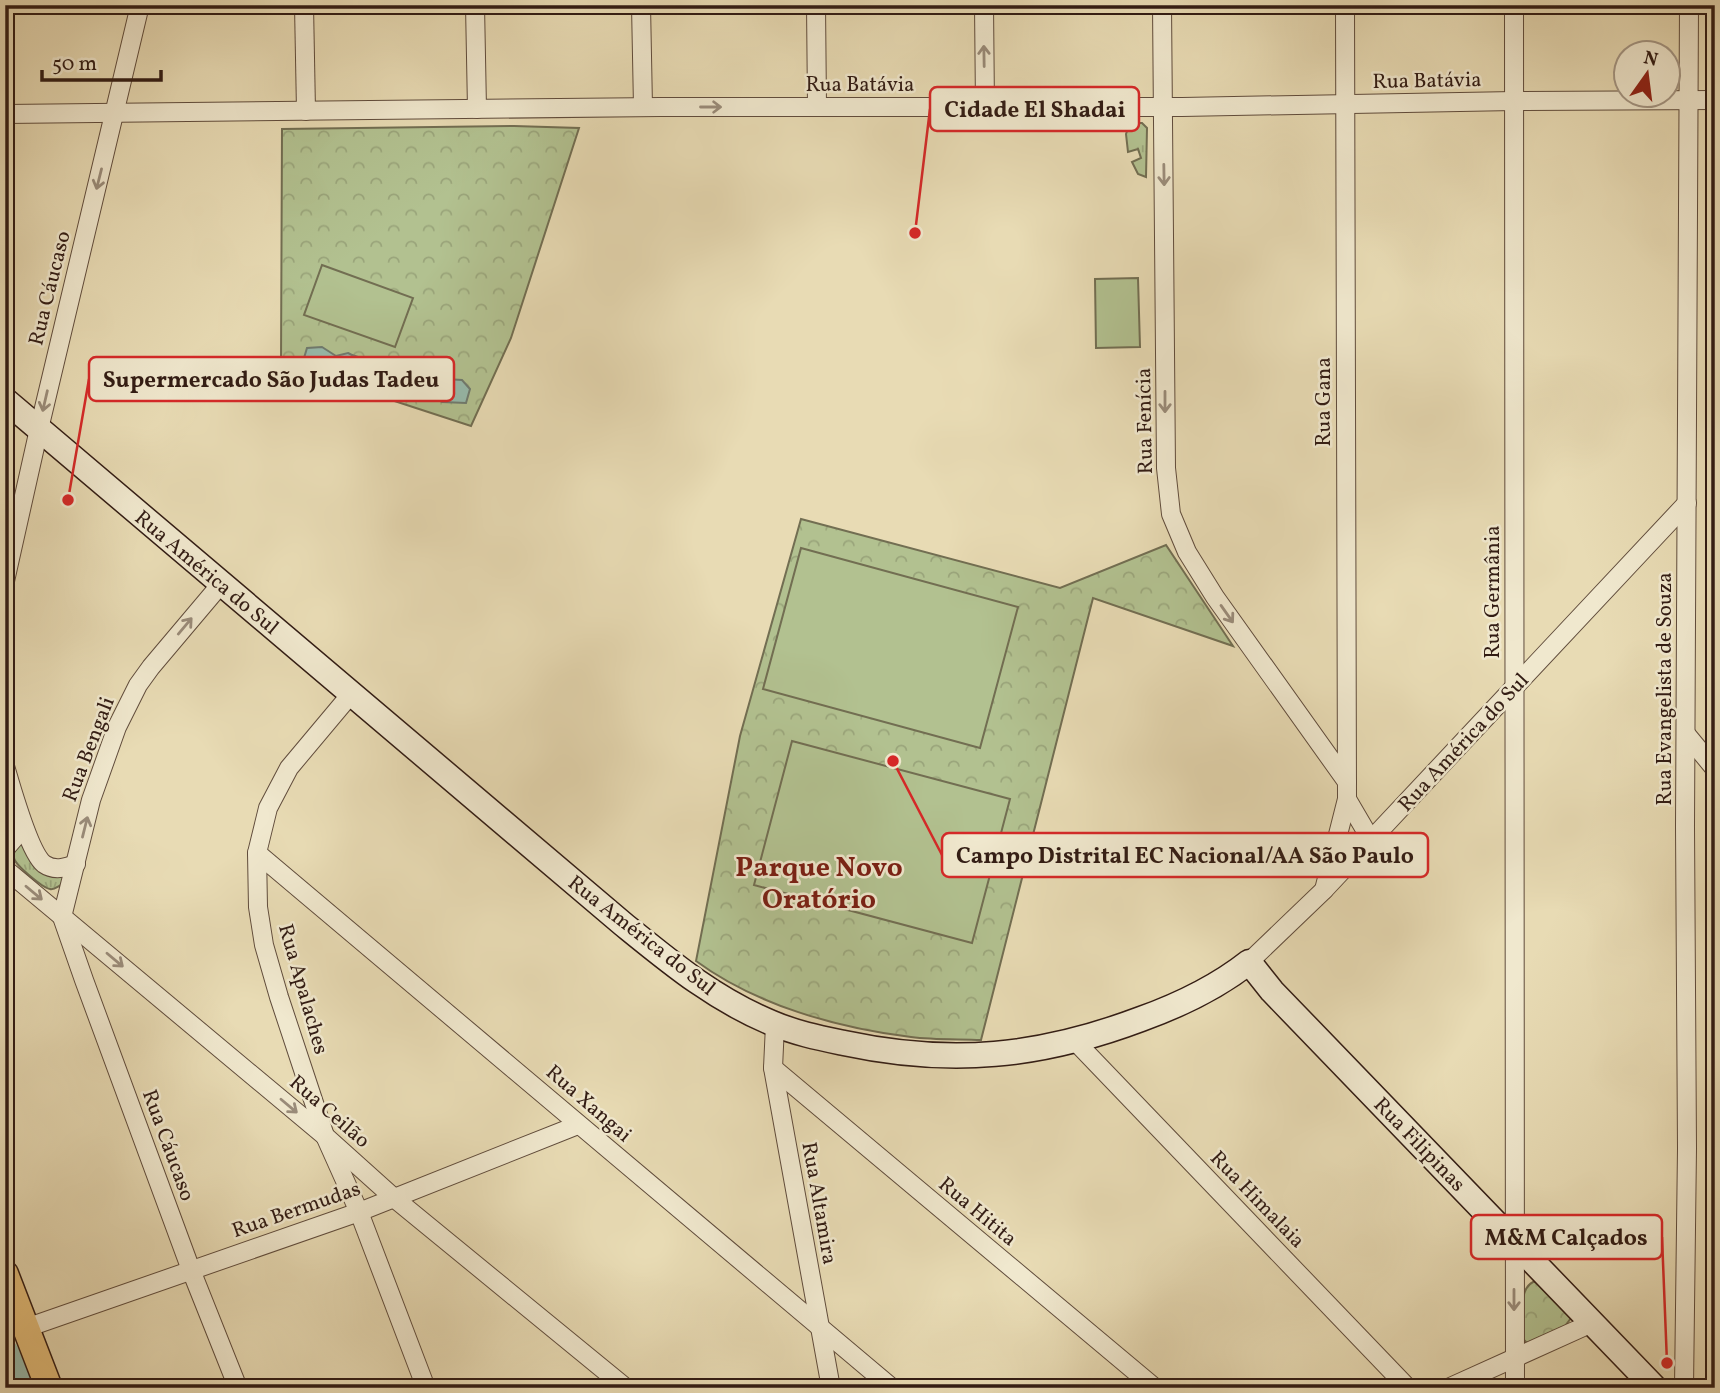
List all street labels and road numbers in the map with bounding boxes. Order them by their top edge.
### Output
street label: Rua Batávia [1372,66,1482,97]
street label: Rua Batávia [805,71,915,100]
street label: Rua Cáucaso [22,228,79,349]
street label: Rua Gana [1310,357,1339,447]
street label: Rua Fenícia [1130,367,1161,475]
street label: Rua América do Sul [128,504,284,642]
street label: Rua Germânia [1479,525,1508,659]
street label: Rua Evangelista de Souza [1651,572,1680,806]
street label: Rua América do Sul [1392,667,1536,819]
street label: Rua Bengali [56,693,123,806]
street label: Rua América do Sul [561,869,721,1003]
street label: Rua Apalaches [270,921,335,1058]
street label: Rua Xangai [539,1059,637,1150]
street label: Rua Ceilão [282,1069,376,1155]
street label: Rua Cáucaso [134,1086,201,1205]
street label: Rua Filipinas [1366,1091,1471,1199]
street label: Rua Altamira [793,1140,844,1267]
street label: Rua Himalaia [1203,1145,1311,1255]
street label: Rua Hitita [932,1171,1023,1254]
street label: Rua Bermudas [228,1175,365,1246]

